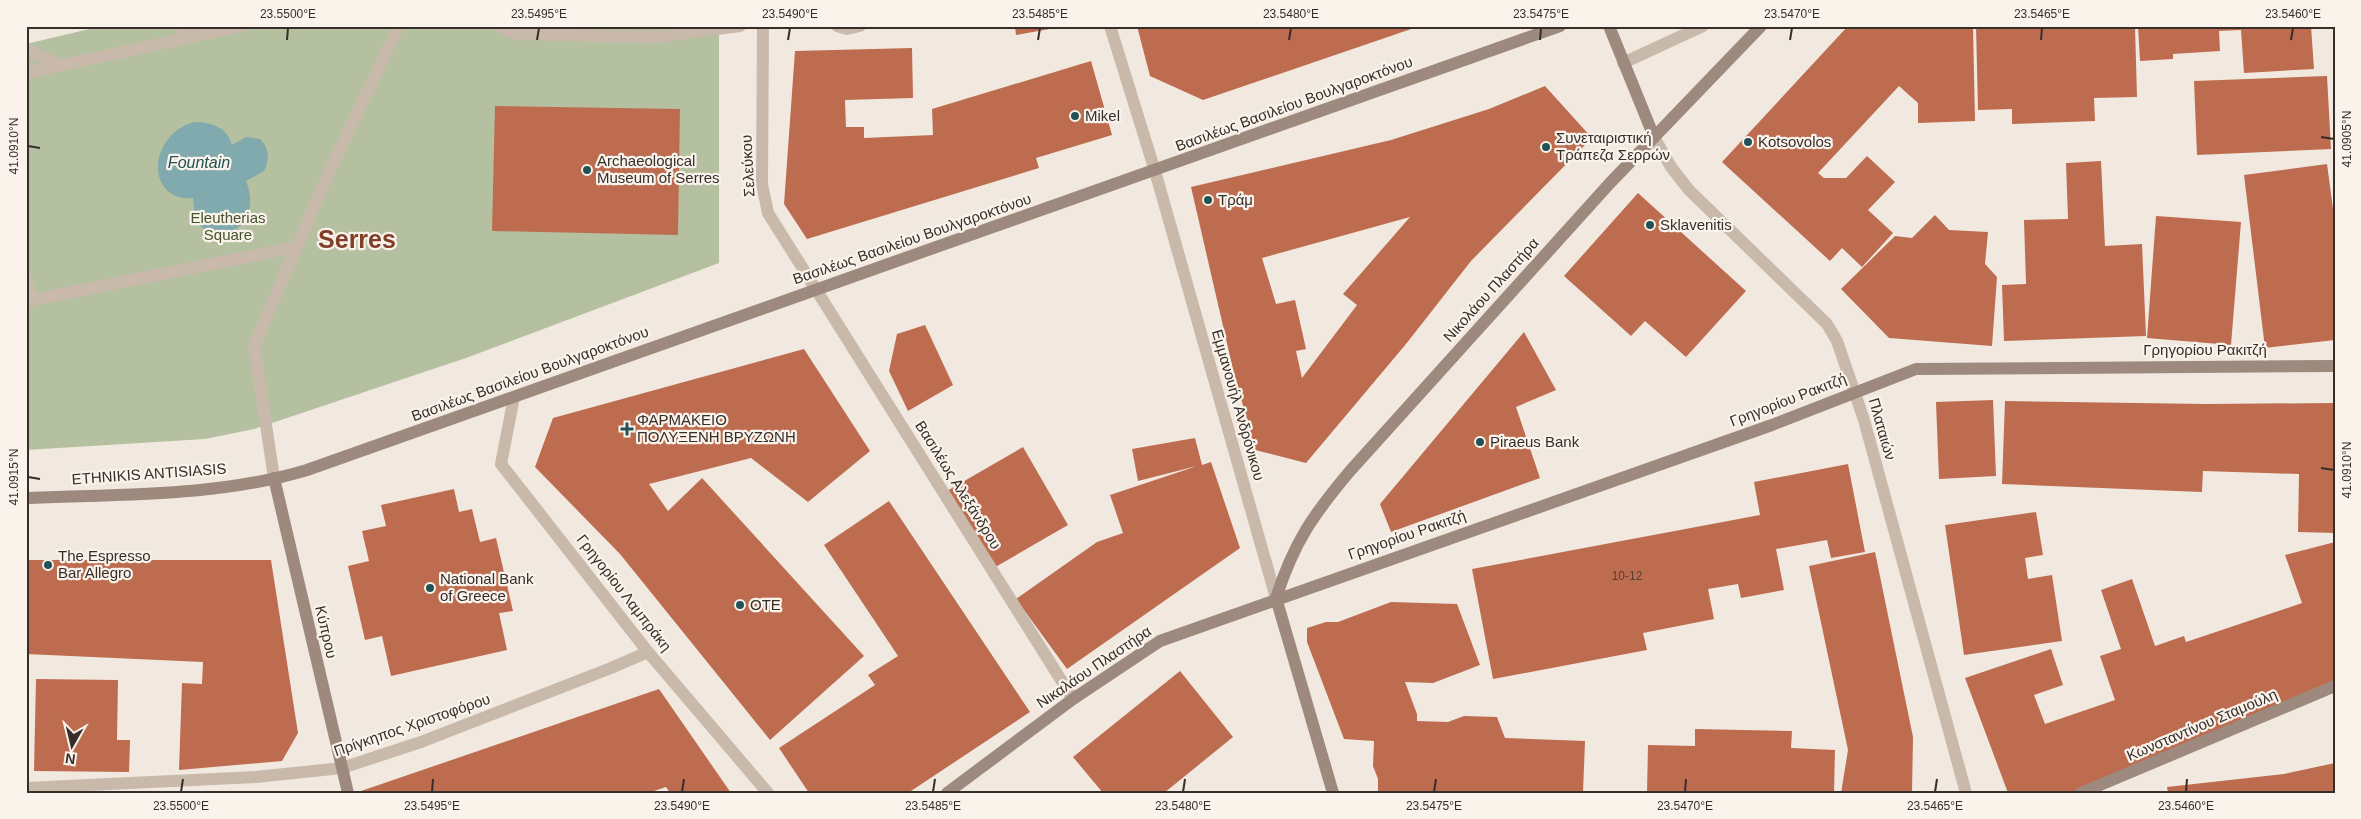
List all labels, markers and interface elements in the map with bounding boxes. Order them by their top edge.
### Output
text: 23.5500°E [260,7,316,21]
text: 23.5495°E [511,7,567,21]
text: 23.5490°E [762,7,818,21]
text: 23.5485°E [1012,7,1068,21]
text: 23.5480°E [1263,7,1319,21]
text: 23.5475°E [1513,7,1569,21]
text: 23.5470°E [1764,7,1820,21]
text: 23.5465°E [2014,7,2070,21]
text: 23.5460°E [2265,7,2321,21]
street label: Βασιλέως Βασιλείου Βουλγαροκτόνου [1173,53,1415,154]
place label: Mikel [1085,107,1120,124]
marker: Mikel [1069,110,1081,122]
text: 41.0905°N [2340,111,2354,167]
text: 41.0910°N [7,118,21,174]
place label: Συνεταιριστική Τράπεζα Σερρών [1556,129,1670,163]
place label: Kotsovolos [1758,133,1831,150]
street label: Σελεύκου [737,135,758,198]
marker: Kotsovolos [1742,136,1754,148]
marker: Συνεταιριστική Τράπεζα Σερρών [1540,141,1552,153]
place label: Archaeological Museum of Serres [597,152,720,186]
water label: Fountain [168,154,230,171]
marker: Archaeological Museum of Serres [581,164,593,176]
street label: Βασιλέως Βασιλείου Βουλγαροκτόνου [790,190,1033,287]
place label: Τράμ [1218,191,1253,208]
marker: Τράμ [1202,194,1214,206]
park label: Eleutherias Square [190,209,266,243]
place label: Sklavenitis [1660,216,1732,233]
marker: Sklavenitis [1644,219,1656,231]
district label: Serres [318,225,396,253]
street label: Νικολάου Πλαστήρα [1440,234,1542,345]
street label: Βασιλέως Βασιλείου Βουλγαροκτόνου [409,323,651,424]
street label: Εμμανουήλ Ανδρόνικου [1209,327,1268,482]
street label: Γρηγορίου Ρακιτζή [2143,341,2267,358]
street label: Γρηγορίου Ρακιτζή [1727,369,1849,430]
street label: Πλαταιών [1866,396,1899,462]
place label: ΦΑΡΜΑΚΕΙΟ ΠΟΛΥΞΕΝΗ ΒΡΥΖΩΝΗ [637,411,796,445]
street label: Βασιλέως Αλεξάνδρου [912,418,1005,552]
marker: ΦΑΡΜΑΚΕΙΟ ΠΟΛΥΞΕΝΗ ΒΡΥΖΩΝΗ [621,423,633,435]
place label: Piraeus Bank [1490,433,1580,450]
marker: Piraeus Bank [1474,436,1486,448]
text: 41.0910°N [2340,442,2354,498]
text: 41.0915°N [7,449,21,505]
street label: ETHNIKIS ANTISIASIS [71,460,227,487]
street label: Γρηγορίου Ρακιτζή [1346,506,1468,563]
street label: Γρηγορίου Λαμπράκη [574,531,675,654]
place label: The Espresso Bar Allegro [58,547,151,581]
marker: The Espresso Bar Allegro [42,559,54,571]
house number: 10-12 [1612,569,1643,583]
place label: National Bank of Greece [440,570,534,604]
marker: National Bank of Greece [424,582,436,594]
place label: ΟΤΕ [750,596,781,613]
marker: ΟΤΕ [734,599,746,611]
street label: Κύπρου [312,604,341,660]
street label: Νικαλάου Πλαστήρα [1033,622,1154,711]
street label: Κωνσταντίνου Σταμούλη [2124,685,2280,764]
street label: Πρίγκηπος Χριστοφόρου [331,690,492,759]
north arrow [48,722,98,772]
text: N [64,750,76,768]
text: 23.5500°E [153,799,209,813]
text: 23.5495°E [404,799,460,813]
text: 23.5490°E [654,799,710,813]
text: 23.5485°E [905,799,961,813]
text: 23.5480°E [1155,799,1211,813]
text: 23.5475°E [1406,799,1462,813]
text: 23.5470°E [1657,799,1713,813]
text: 23.5465°E [1907,799,1963,813]
text: 23.5460°E [2158,799,2214,813]

